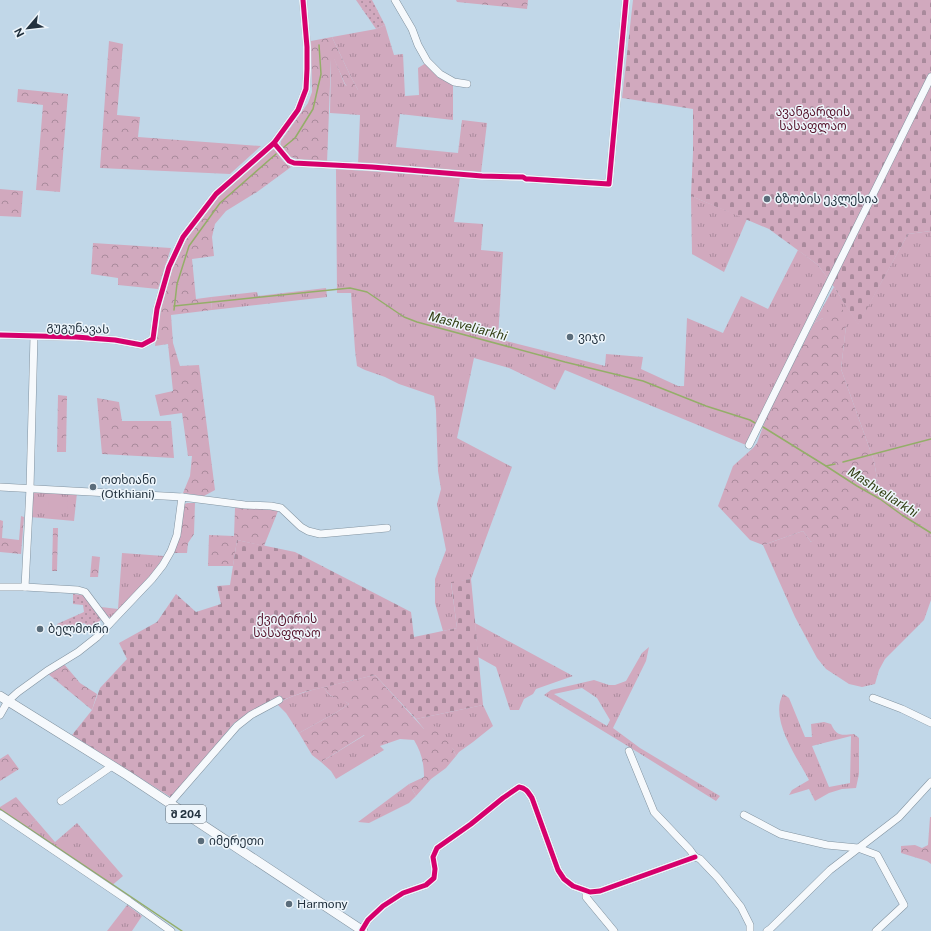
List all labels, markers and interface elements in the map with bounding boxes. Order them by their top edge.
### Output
north arrow [8,8,48,48]
text: N [12,26,26,39]
park label: ავანგარდის სასაფლაო [776,105,850,134]
place label: ბზობის ეკლესია [775,192,878,207]
marker: ბზობის ეკლესია [762,194,772,204]
water label: Mashveliarkhi [427,308,510,344]
street label: გუგუნავას [46,319,110,337]
place label: ვიჯი [578,330,605,344]
marker: ვიჯი [565,332,575,342]
water label: Mashveliarkhi [845,464,922,521]
place label: ოთხიანი (Otkhiani) [101,473,156,501]
marker: ოთხიანი (Otkhiani) [88,482,98,492]
park label: ქვიტირის სასაფლაო [253,612,321,641]
place label: ბელმორი [48,622,109,637]
marker: ბელმორი [35,624,45,634]
road number: შ 204 [166,805,206,823]
place label: იმერეთი [209,834,264,848]
marker: იმერეთი [196,836,206,846]
place label: Harmony [297,897,348,911]
marker: Harmony [284,899,294,909]

